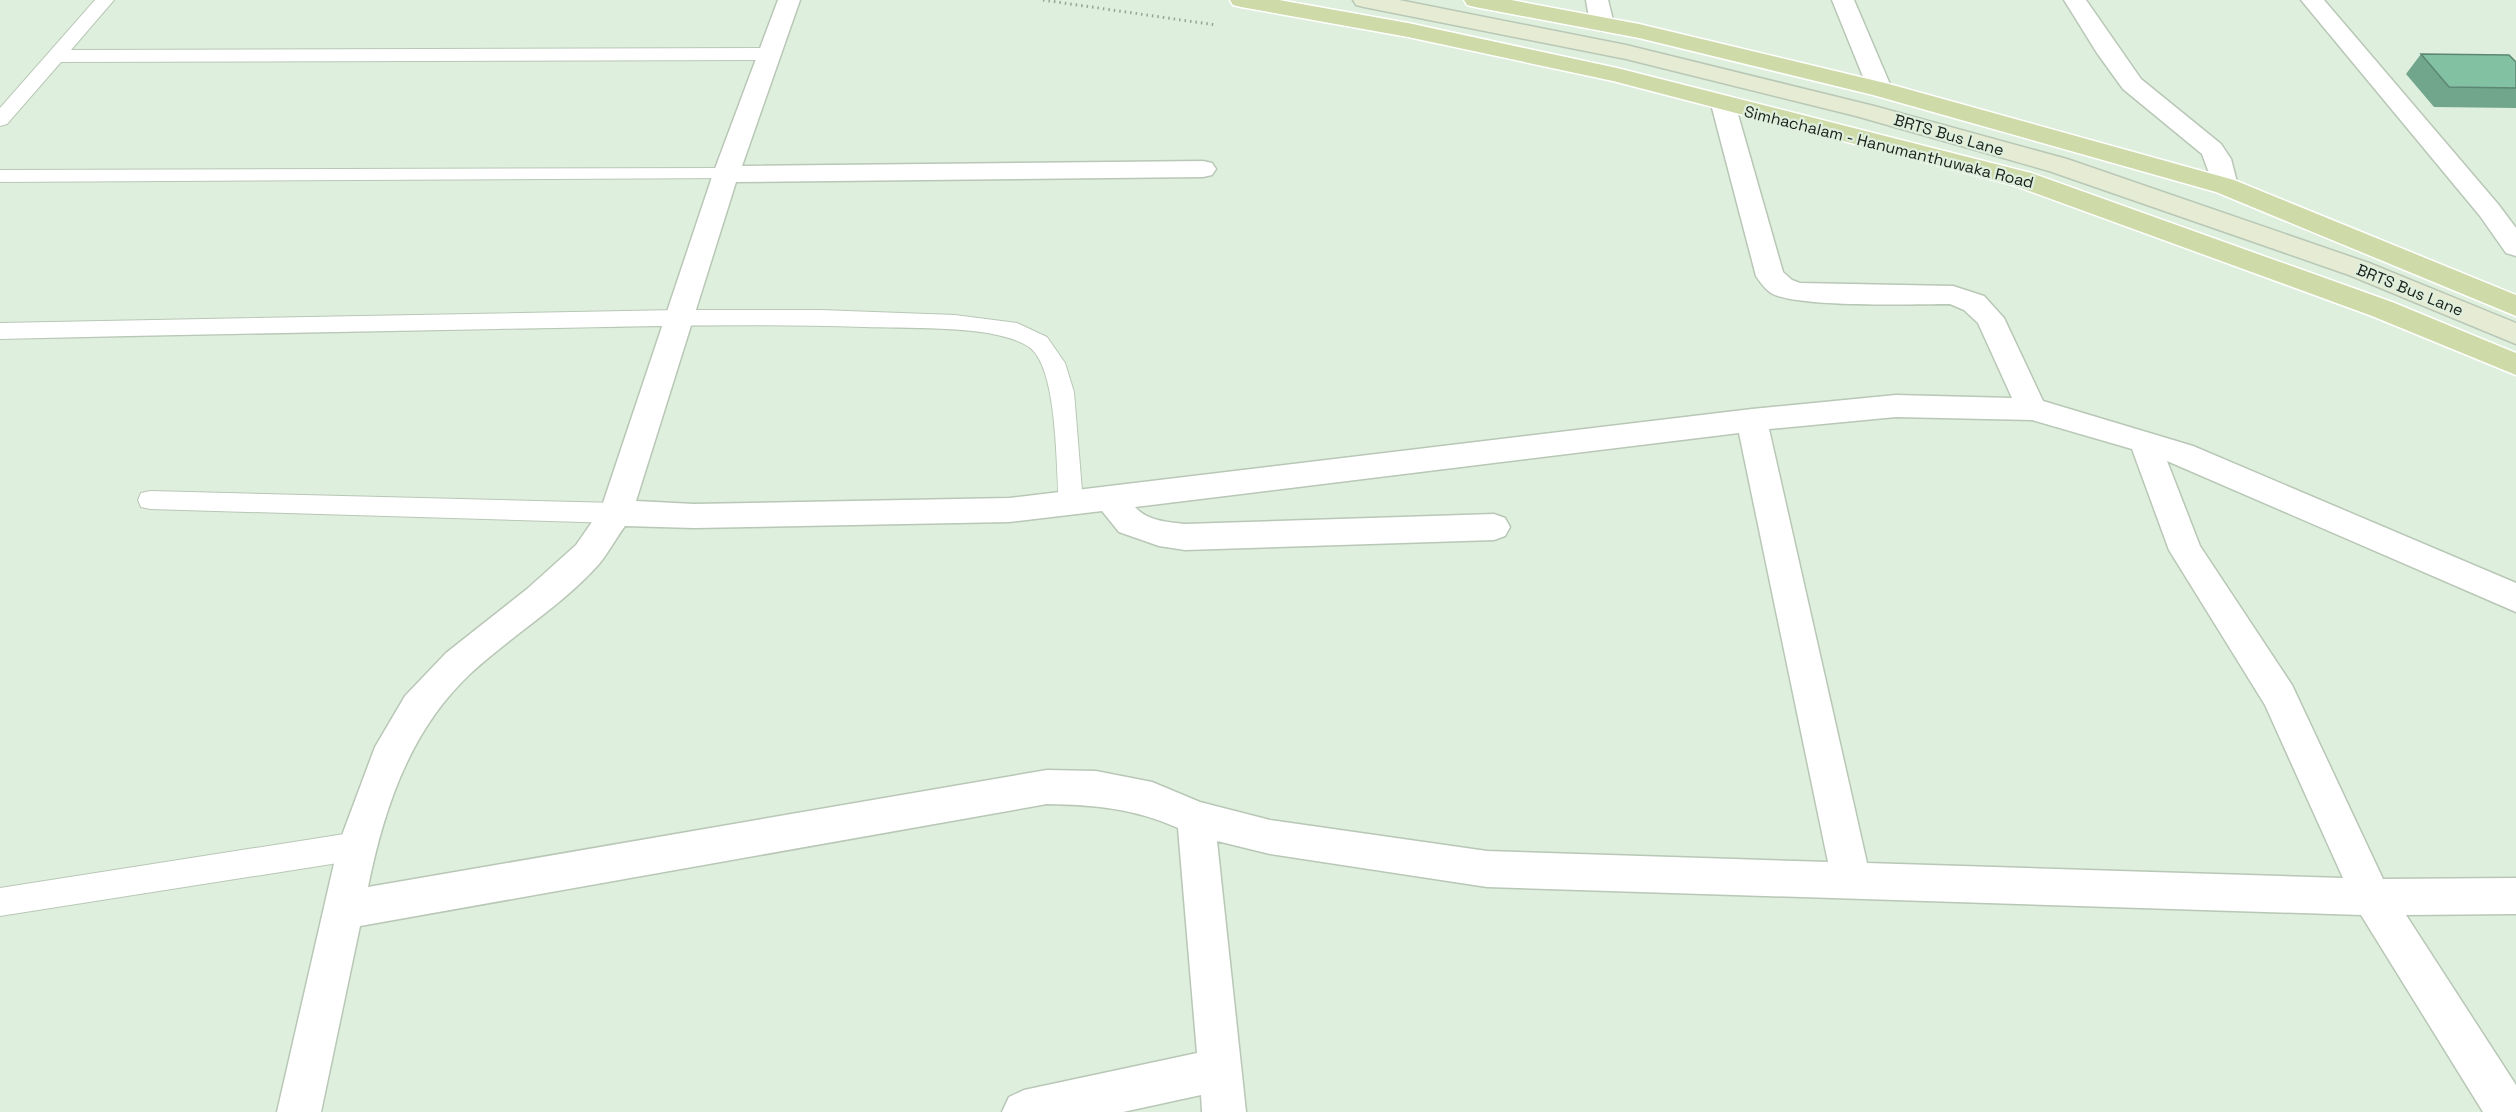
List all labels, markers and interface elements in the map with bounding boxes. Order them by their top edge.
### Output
street label: Simhachalam - Hanumanthuwaka Road [1742,101,2036,193]
street label: BRTS Bus Lane [1891,109,2007,161]
street label: BRTS Bus Lane [2353,259,2467,321]

